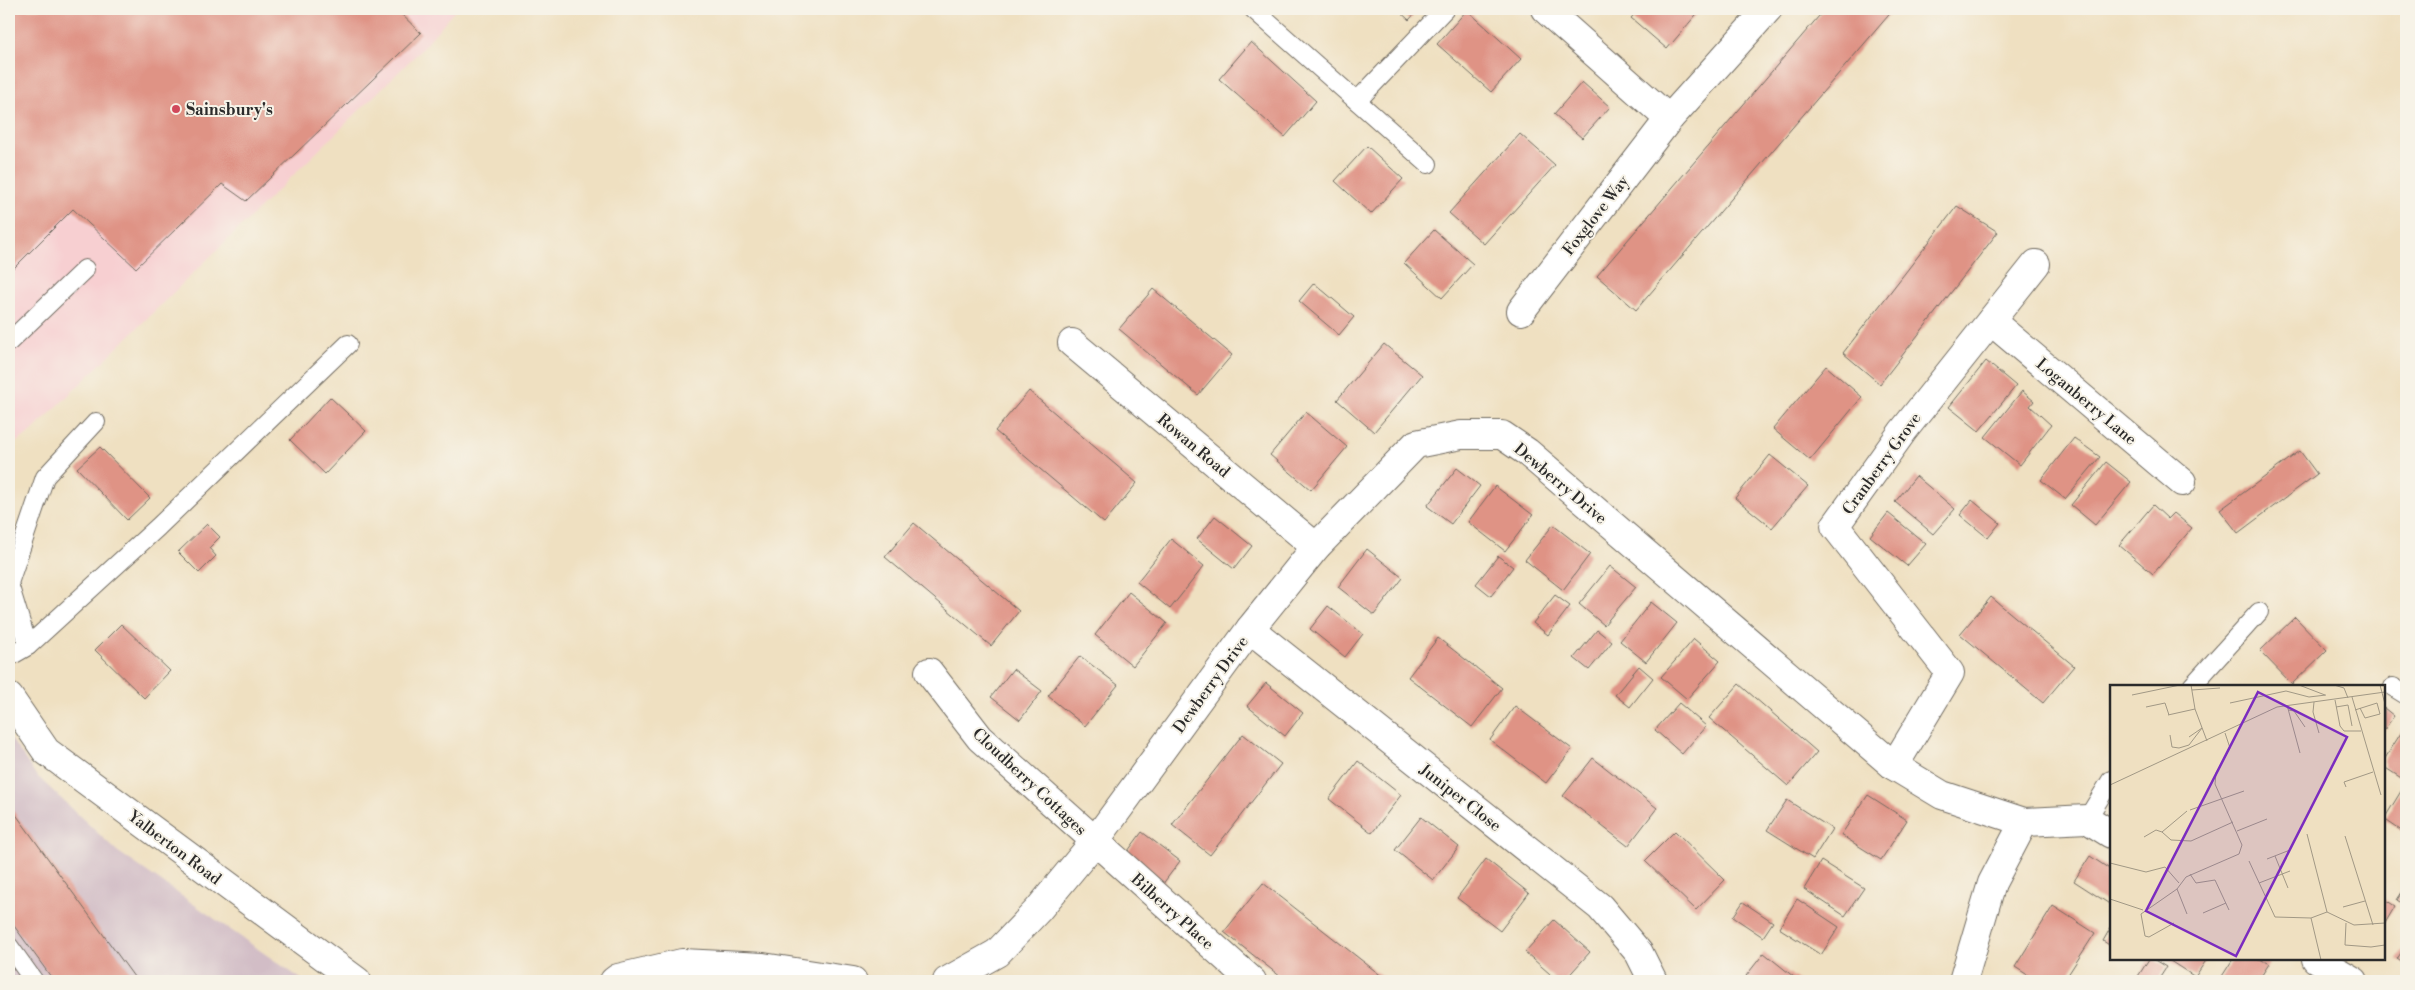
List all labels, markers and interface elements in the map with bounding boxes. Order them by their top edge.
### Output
place label: Sainsbury's [186,100,273,120]
marker: Sainsbury's [170,103,182,115]
street label: Foxglove Way [1558,171,1633,260]
street label: Loganberry Lane [2032,354,2141,450]
street label: Cranberry Grove [1838,409,1926,519]
street label: Rowan Road [1153,410,1234,482]
street label: Dewberry Drive [1510,439,1611,528]
street label: Dewberry Drive [1169,632,1253,737]
inset map [2110,685,2385,960]
street label: Cloudberry Cottages [968,724,1090,840]
street label: Juniper Close [1415,759,1505,836]
street label: Yalberton Road [123,806,225,889]
street label: Bilberry Place [1126,869,1218,954]

